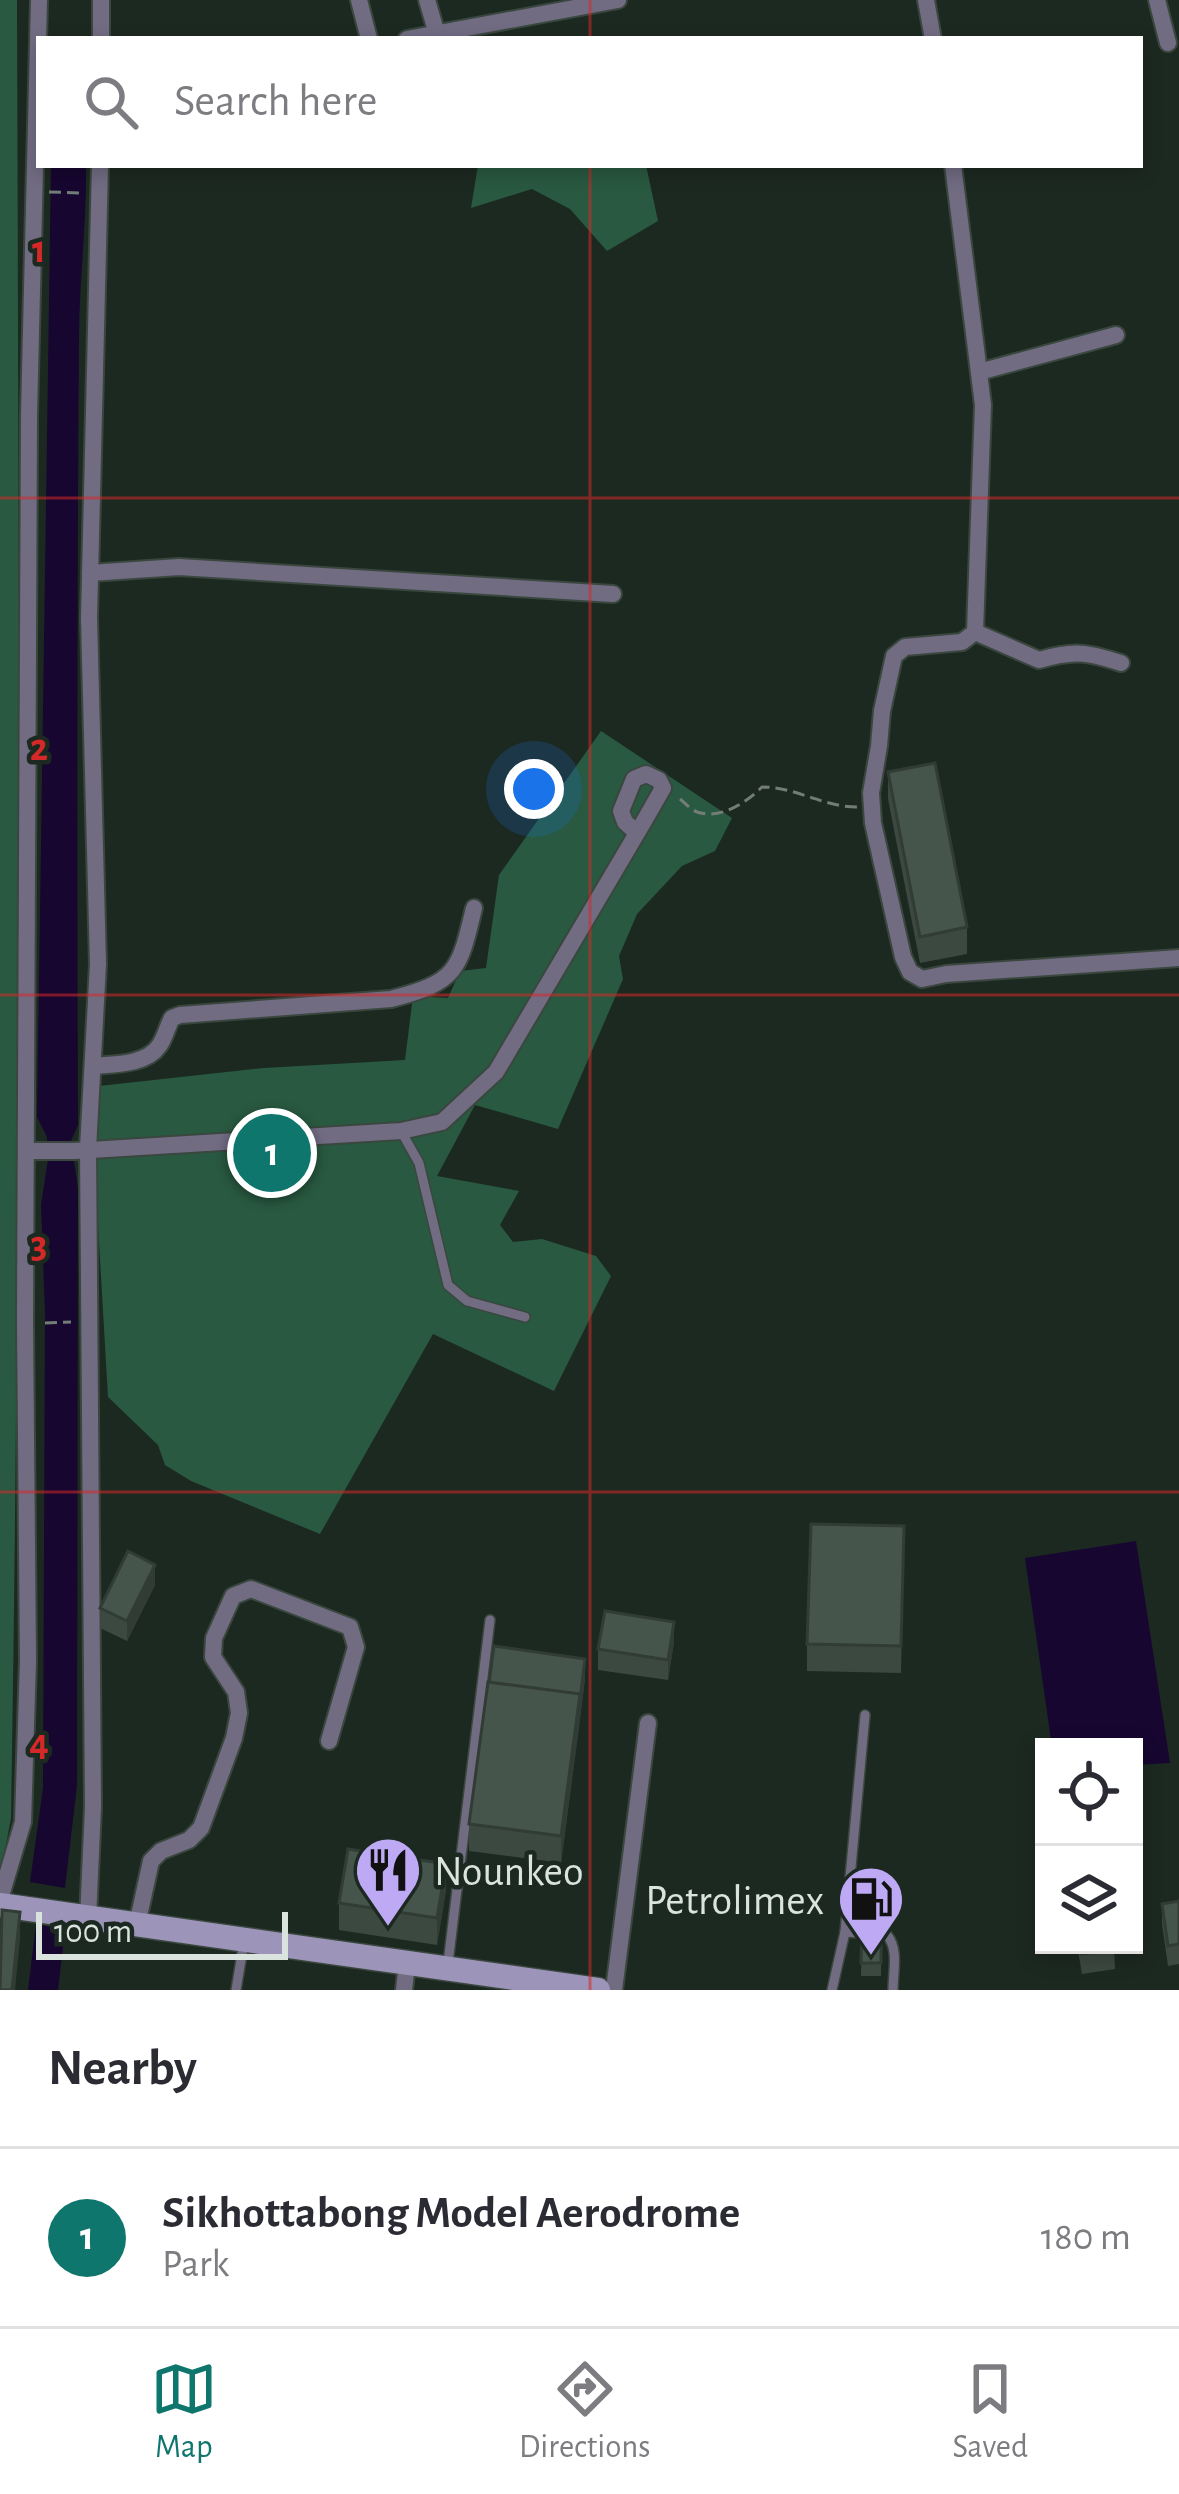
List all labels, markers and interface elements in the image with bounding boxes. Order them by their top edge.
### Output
search box [36,36,1143,168]
icon: search [78,69,144,135]
text: Search here [174,79,377,124]
text: 1 [32,231,46,270]
text: 2 [30,729,48,768]
your location [504,759,564,819]
pin: 1 [233,1108,311,1198]
text: 3 [31,1226,47,1265]
text: 4 [29,1724,49,1763]
map controls [1035,1738,1143,1954]
button: locate [1035,1738,1143,1846]
restaurant icon: Nounkeo [353,1835,423,1929]
button: layers [1035,1846,1143,1954]
place label: Nounkeo [434,1851,584,1893]
fuel station icon: Petrolimex [836,1864,906,1958]
place label: Petrolimex [645,1880,824,1922]
scale bar [36,1906,288,1959]
text: 100 m [54,1916,132,1949]
text: Nearby [48,2043,197,2094]
text: Sikhottabong Model Aerodrome [162,2191,740,2236]
text: 1 [80,2218,94,2257]
text: 180 m [1041,2218,1131,2257]
text: Park [162,2245,229,2284]
tab: Map [151,2356,217,2468]
tab: Directions [519,2356,650,2468]
tab: Saved [952,2356,1028,2468]

